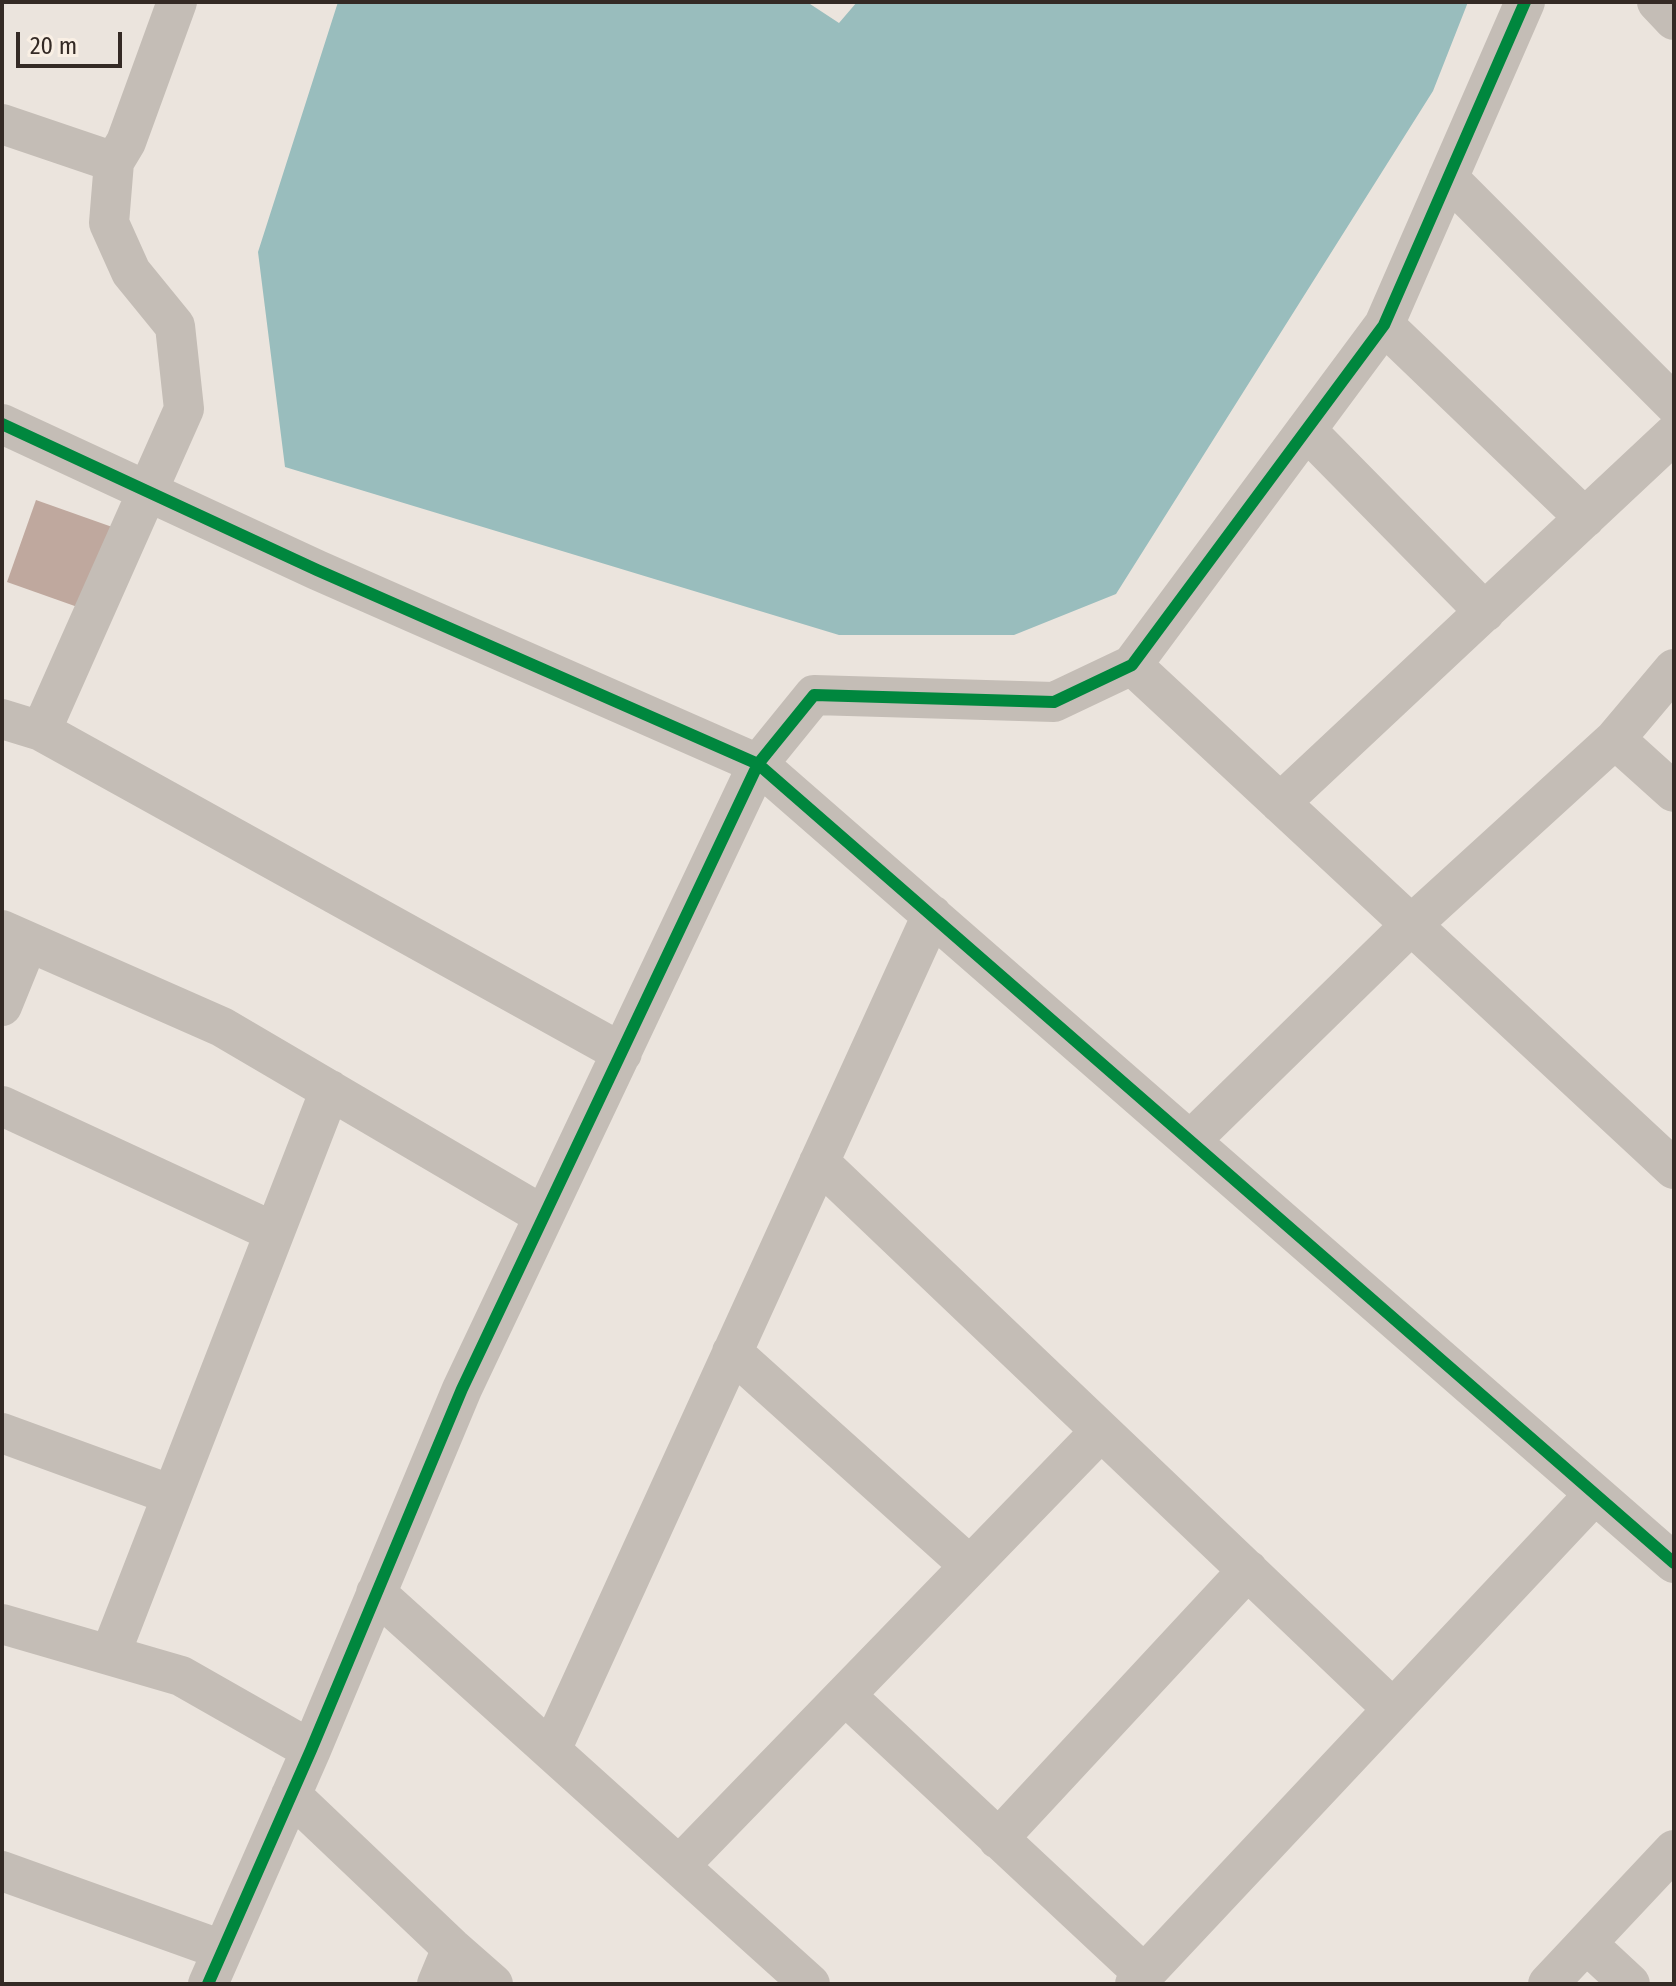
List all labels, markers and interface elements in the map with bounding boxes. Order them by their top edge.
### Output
scale bar [20,16,126,66]
text: 20 m [30,32,77,60]

